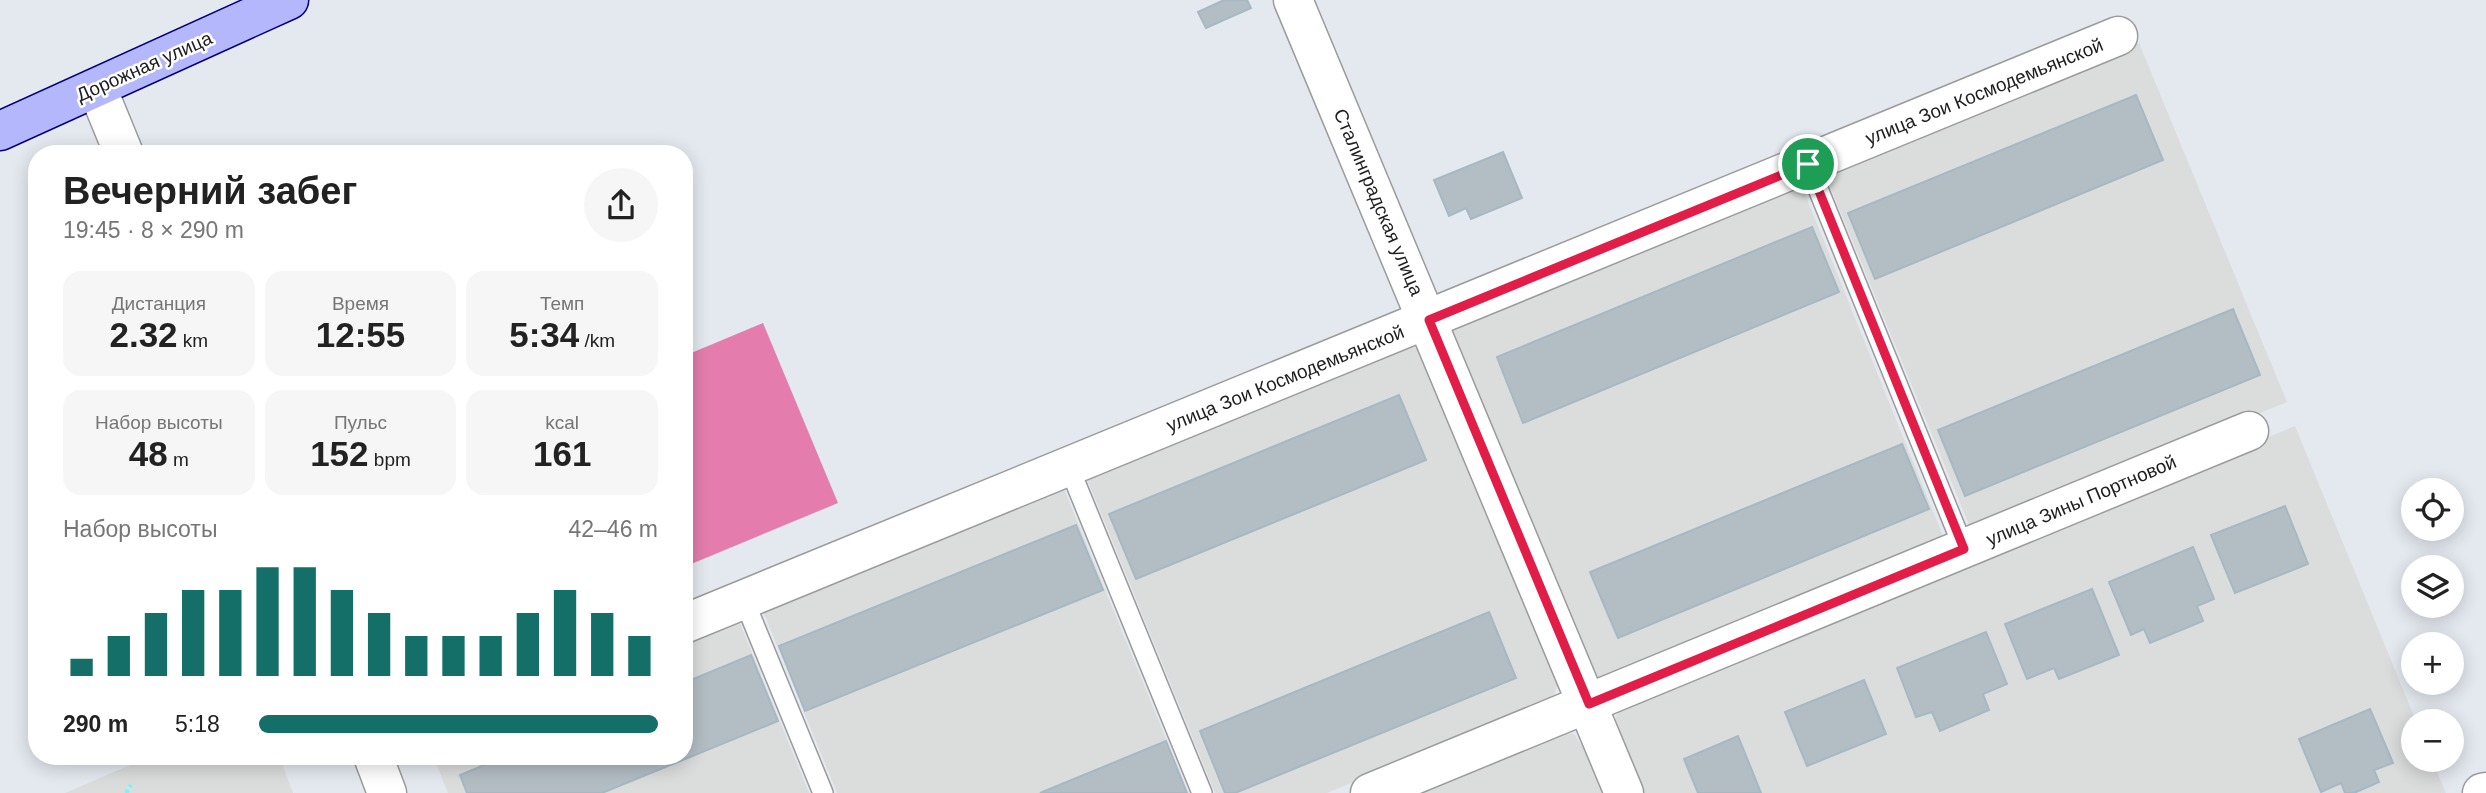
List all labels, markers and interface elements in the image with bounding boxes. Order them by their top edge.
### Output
street label: Дорожная улица [73,27,216,106]
street label: улица Зои Космодемьянской [1862,34,2106,149]
street label: Сталинградская улица [1330,106,1428,299]
pin [1778,134,1838,194]
icon: arrive [1789,145,1827,183]
button: share [584,168,658,242]
text: Вечерний забег [63,170,357,212]
text: 19:45 · 8 × 290 m [63,217,244,243]
text: Дистанция [112,293,206,314]
text: Время [332,293,389,314]
text: Темп [540,293,584,314]
text: 2.32 [109,315,178,354]
text: 12:55 [316,315,405,354]
text: 5:34 [509,315,579,354]
street label: улица Зои Космодемьянской [1163,321,1407,436]
text: km [178,330,208,351]
text: /km [579,330,615,351]
text: Набор высоты [95,412,223,433]
text: Пульс [334,412,387,433]
text: kcal [545,412,579,433]
text: 48 [129,434,168,473]
text: 152 [310,434,369,473]
text: 161 [533,434,591,473]
text: m [168,449,189,470]
text: bpm [369,449,411,470]
street label: улица Зины Портновой [1983,451,2179,550]
map controls [2401,478,2464,772]
button: locate [2401,478,2464,541]
text: Набор высоты [63,516,217,542]
text: 42–46 m [568,516,658,542]
button: layers [2401,555,2464,618]
button: + [2401,632,2464,695]
button: − [2401,709,2464,772]
text: 290 m [63,711,128,737]
text: 5:18 [175,711,220,737]

